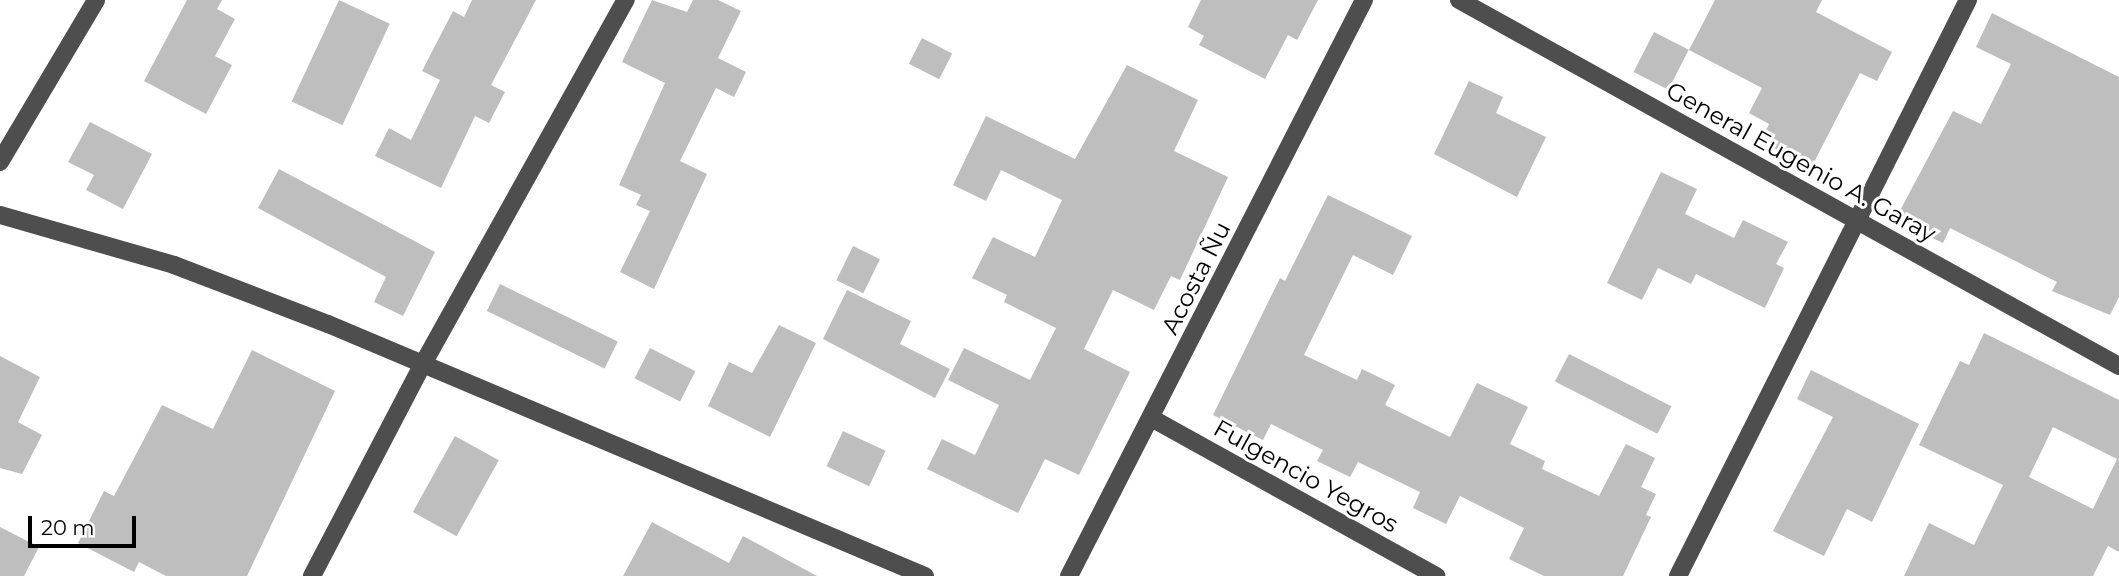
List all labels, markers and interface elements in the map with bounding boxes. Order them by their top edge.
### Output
street label: General Eugenio A. Garay [1661,76,1941,248]
street label: Acosta Ñu [1155,217,1237,339]
street label: Fulgencio Yegros [1209,413,1403,539]
scale bar [32,503,140,546]
text: 20 m [41,515,95,540]

